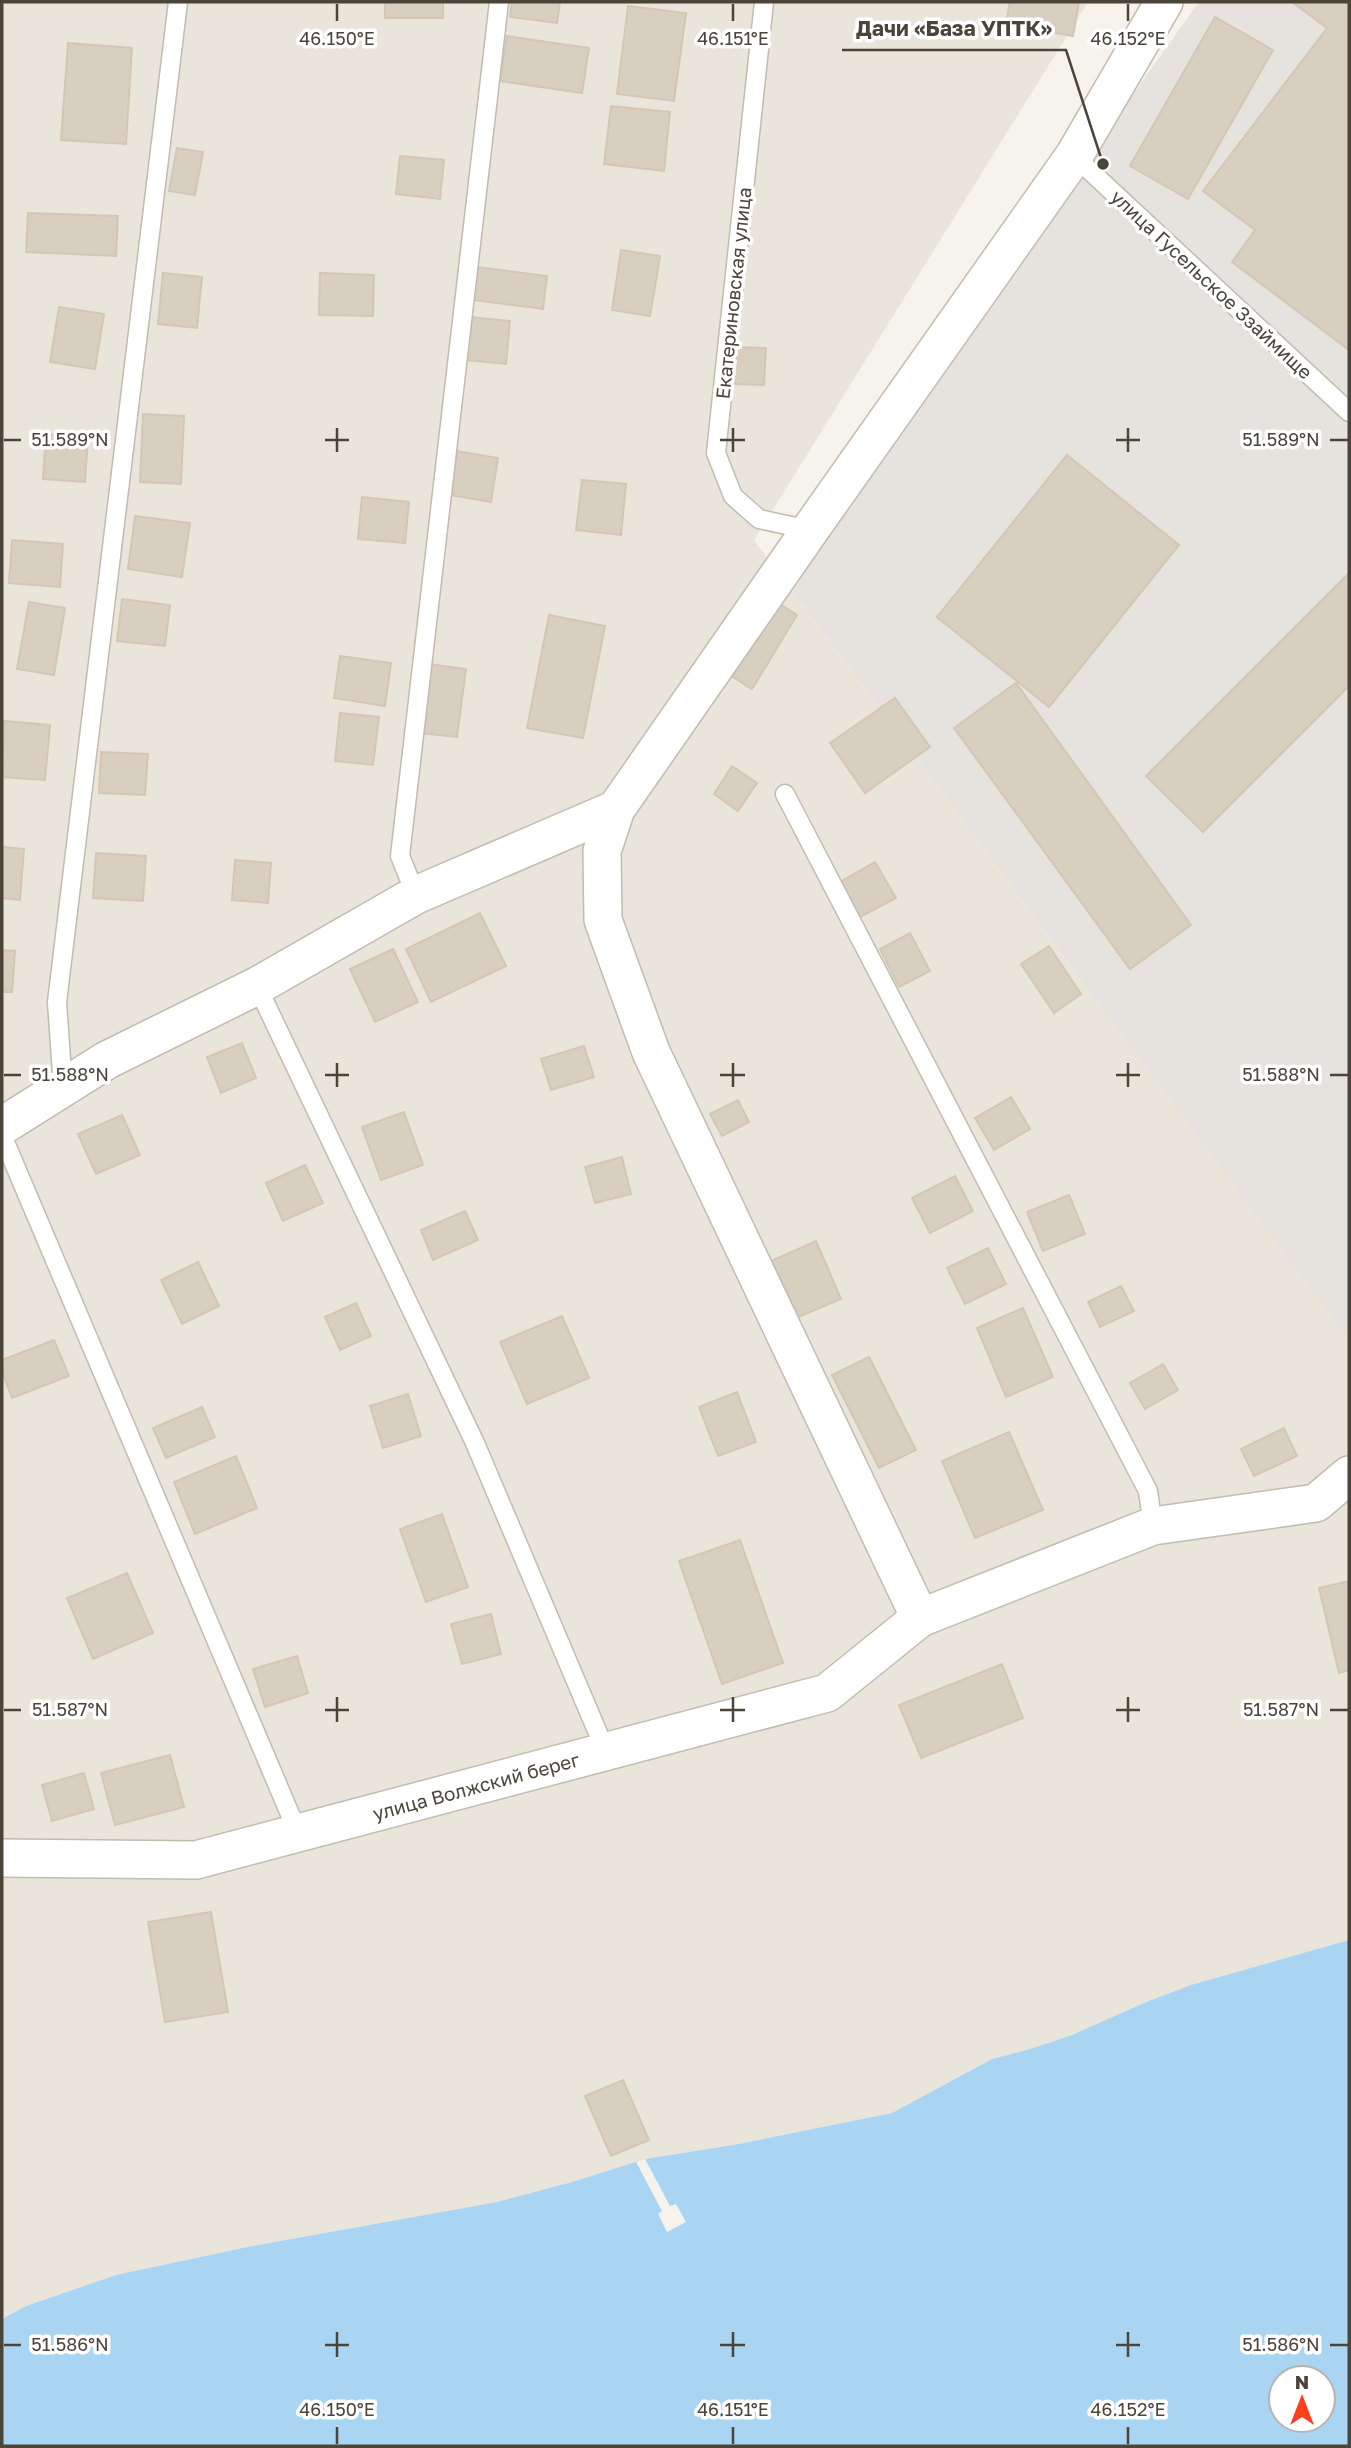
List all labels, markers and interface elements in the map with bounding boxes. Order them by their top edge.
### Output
callout: Дачи «База УПТК» [842,8,1066,50]
text: Дачи «База УПТК» [856,15,1052,41]
text: 46.150°E [299,27,375,49]
text: 46.151°E [697,27,769,49]
text: 46.152°E [1091,27,1165,49]
street label: улица Гусельское Ззаймище [1107,185,1317,383]
street label: Екатериновская улица [710,186,756,400]
text: 51.589°N [31,428,109,450]
text: 51.589°N [1242,428,1320,450]
text: 51.588°N [31,1063,109,1085]
text: 51.588°N [1242,1063,1320,1085]
text: 51.587°N [32,1698,108,1720]
text: 51.587°N [1243,1698,1319,1720]
street label: улица Волжский берег [370,1747,582,1825]
text: 51.586°N [31,2333,109,2355]
text: 51.586°N [1242,2333,1320,2355]
north arrow [1267,2364,1337,2434]
text: N [1295,2370,1309,2393]
text: 46.150°E [299,2398,375,2420]
text: 46.151°E [697,2398,769,2420]
text: 46.152°E [1091,2398,1165,2420]

